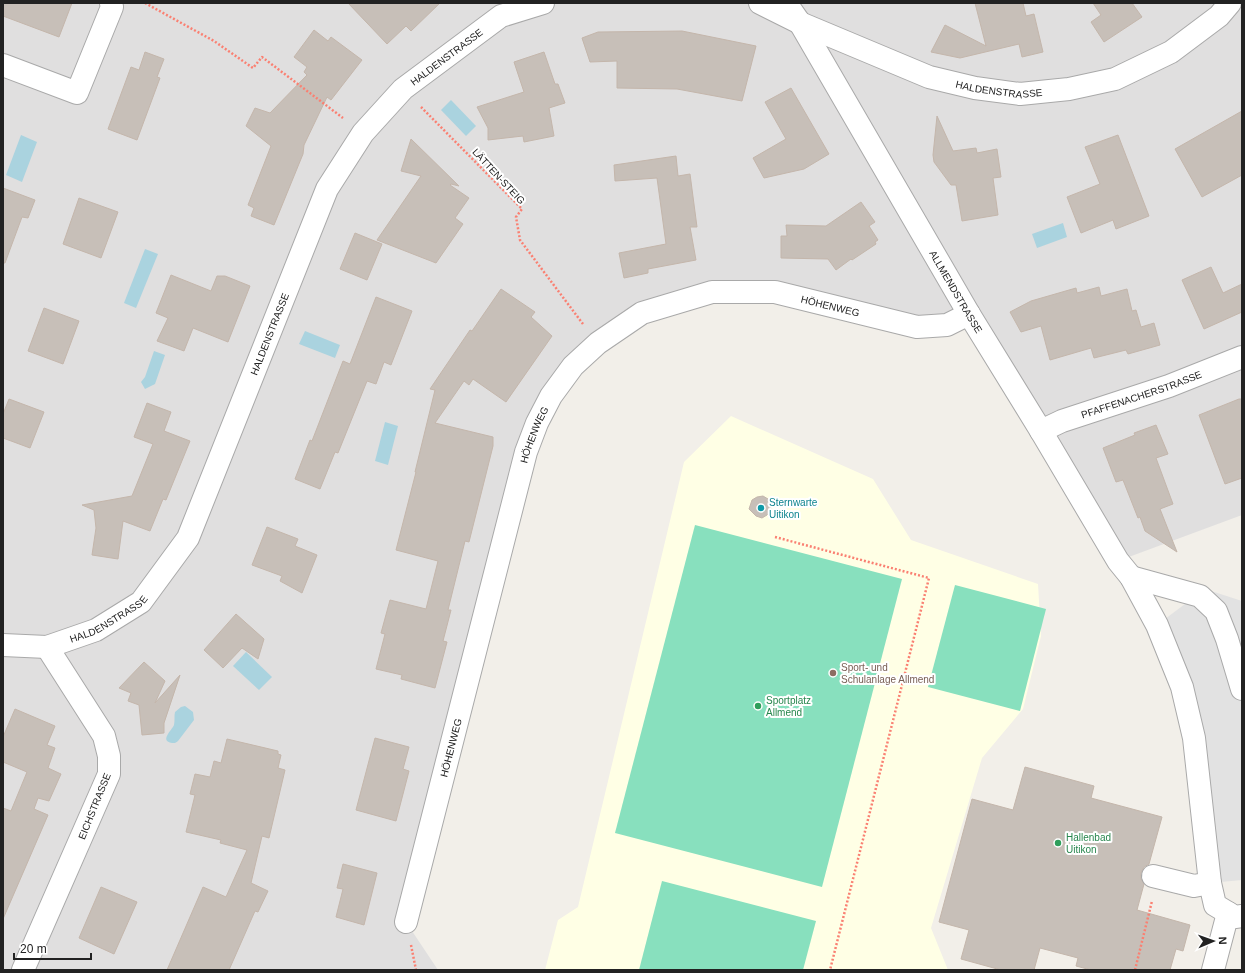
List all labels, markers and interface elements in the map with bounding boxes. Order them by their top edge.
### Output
street label: HALDENSTRASSE [408,26,485,88]
street label: HALDENSTRASSE [955,79,1043,100]
street label: LÄTTEN-STEIG [470,146,527,206]
street label: ALLMENDSTRASSE [927,248,984,335]
street label: HALDENSTRASSE [248,291,291,377]
street label: HÖHENWEG [800,294,861,319]
street label: PFAFFENACHERSTRASSE [1080,368,1204,420]
street label: HÖHENWEG [518,405,551,464]
place label: Sternwarte Uitikon [769,497,818,520]
marker: Sternwarte Uitikon [756,503,766,513]
street label: HALDENSTRASSE [68,593,150,645]
place label: Sport- und Schulanlage Allmend [841,662,934,685]
marker: Sport- und Schulanlage Allmend [828,668,838,678]
place label: Sportplatz Allmend [766,695,811,718]
marker: Sportplatz Allmend [753,701,763,711]
street label: HÖHENWEG [438,717,464,778]
street label: EICHSTRASSE [76,771,113,841]
place label: Hallenbad Uitikon [1066,832,1111,855]
marker: Hallenbad Uitikon [1053,838,1063,848]
north arrow [1193,921,1233,961]
scale bar [14,935,91,961]
text: N [1217,936,1229,945]
text: 20 m [20,942,47,956]

